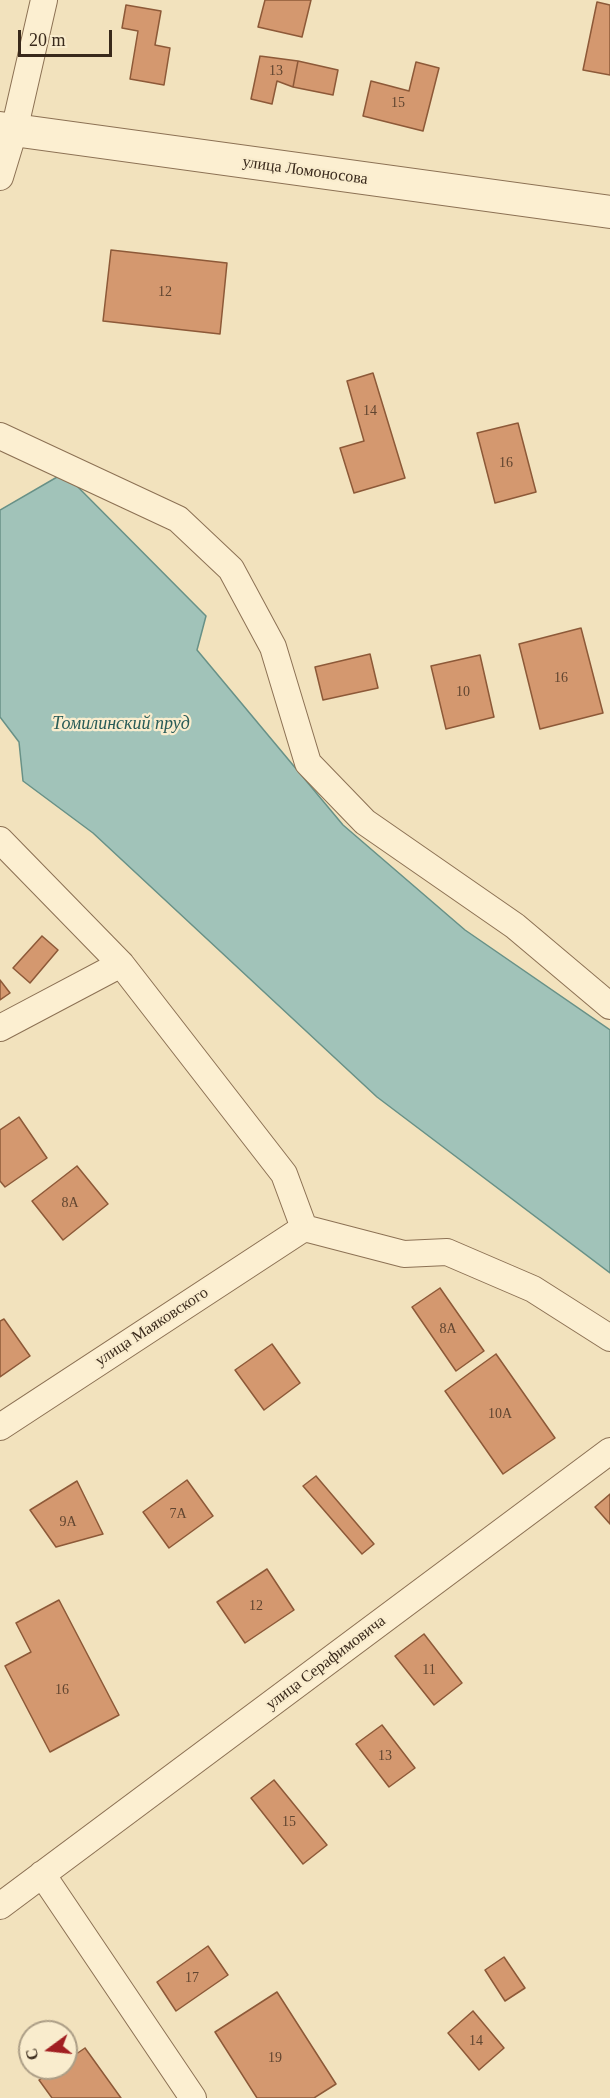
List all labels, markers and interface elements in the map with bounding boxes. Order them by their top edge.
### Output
scale bar [21,18,116,56]
text: 20 m [29,30,66,50]
house number: 13 [269,63,283,79]
house number: 15 [391,95,405,111]
street label: улица Ломоносова [241,153,369,189]
house number: 12 [158,284,172,300]
house number: 14 [363,403,377,419]
house number: 16 [499,455,513,471]
house number: 16 [554,670,568,686]
house number: 10 [456,684,470,700]
water label: Томилинский пруд [52,713,190,735]
house number: 8А [61,1195,79,1211]
street label: улица Маяковского [92,1283,212,1371]
house number: 8А [439,1321,457,1337]
house number: 10А [488,1406,512,1422]
house number: 7А [169,1506,187,1522]
house number: 9А [59,1514,77,1530]
house number: 12 [249,1598,263,1614]
street label: улица Серафимовича [262,1612,390,1714]
house number: 11 [422,1662,436,1678]
house number: 16 [55,1682,69,1698]
house number: 13 [378,1748,392,1764]
house number: 15 [282,1814,296,1830]
house number: 17 [185,1970,199,1986]
north arrow [18,2020,78,2080]
house number: 14 [469,2033,483,2049]
text: С [22,2046,42,2062]
house number: 19 [268,2050,282,2066]

